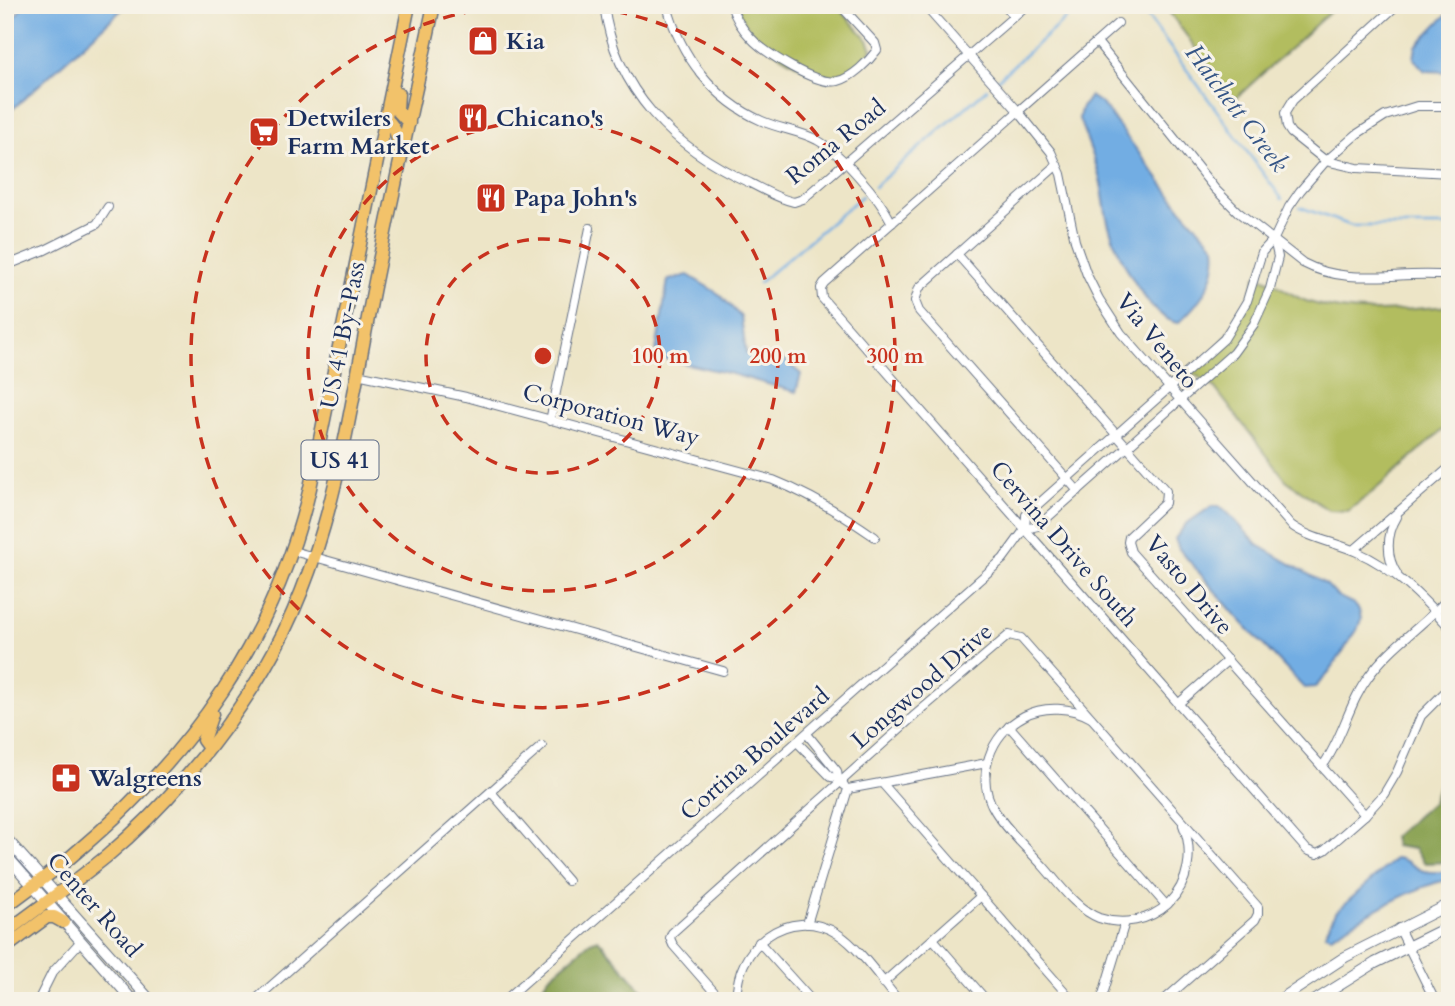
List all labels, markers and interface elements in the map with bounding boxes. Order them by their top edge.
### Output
shop icon: Kia [466,24,500,58]
place label: Kia [506,25,545,58]
water label: Hatchett Creek [1177,37,1297,180]
street label: Roma Road [779,91,893,192]
restaurant icon: Chicano's [456,101,490,135]
place label: Detwilers Farm Market [287,102,430,163]
place label: Chicano's [496,102,604,135]
supermarket icon: Detwilers Farm Market [247,115,281,149]
restaurant icon: Papa John's [474,181,508,215]
place label: Papa John's [514,182,637,215]
street label: US 41 By-Pass [313,259,373,411]
street label: Via Veneto [1108,286,1206,396]
text: 100 m [631,342,689,371]
text: 200 m [749,342,807,371]
text: 300 m [866,342,924,371]
centre of rings [531,344,555,368]
street label: Corporation Way [519,376,703,455]
road number: US 41 [302,440,378,480]
street label: Cervina Drive South [982,454,1146,634]
street label: Vasto Drive [1137,528,1241,642]
street label: Longwood Drive [844,615,1000,757]
street label: Cortina Boulevard [673,680,837,828]
pharmacy icon: Walgreens [49,761,83,795]
place label: Walgreens [88,762,202,795]
street label: Center Road [39,845,149,965]

